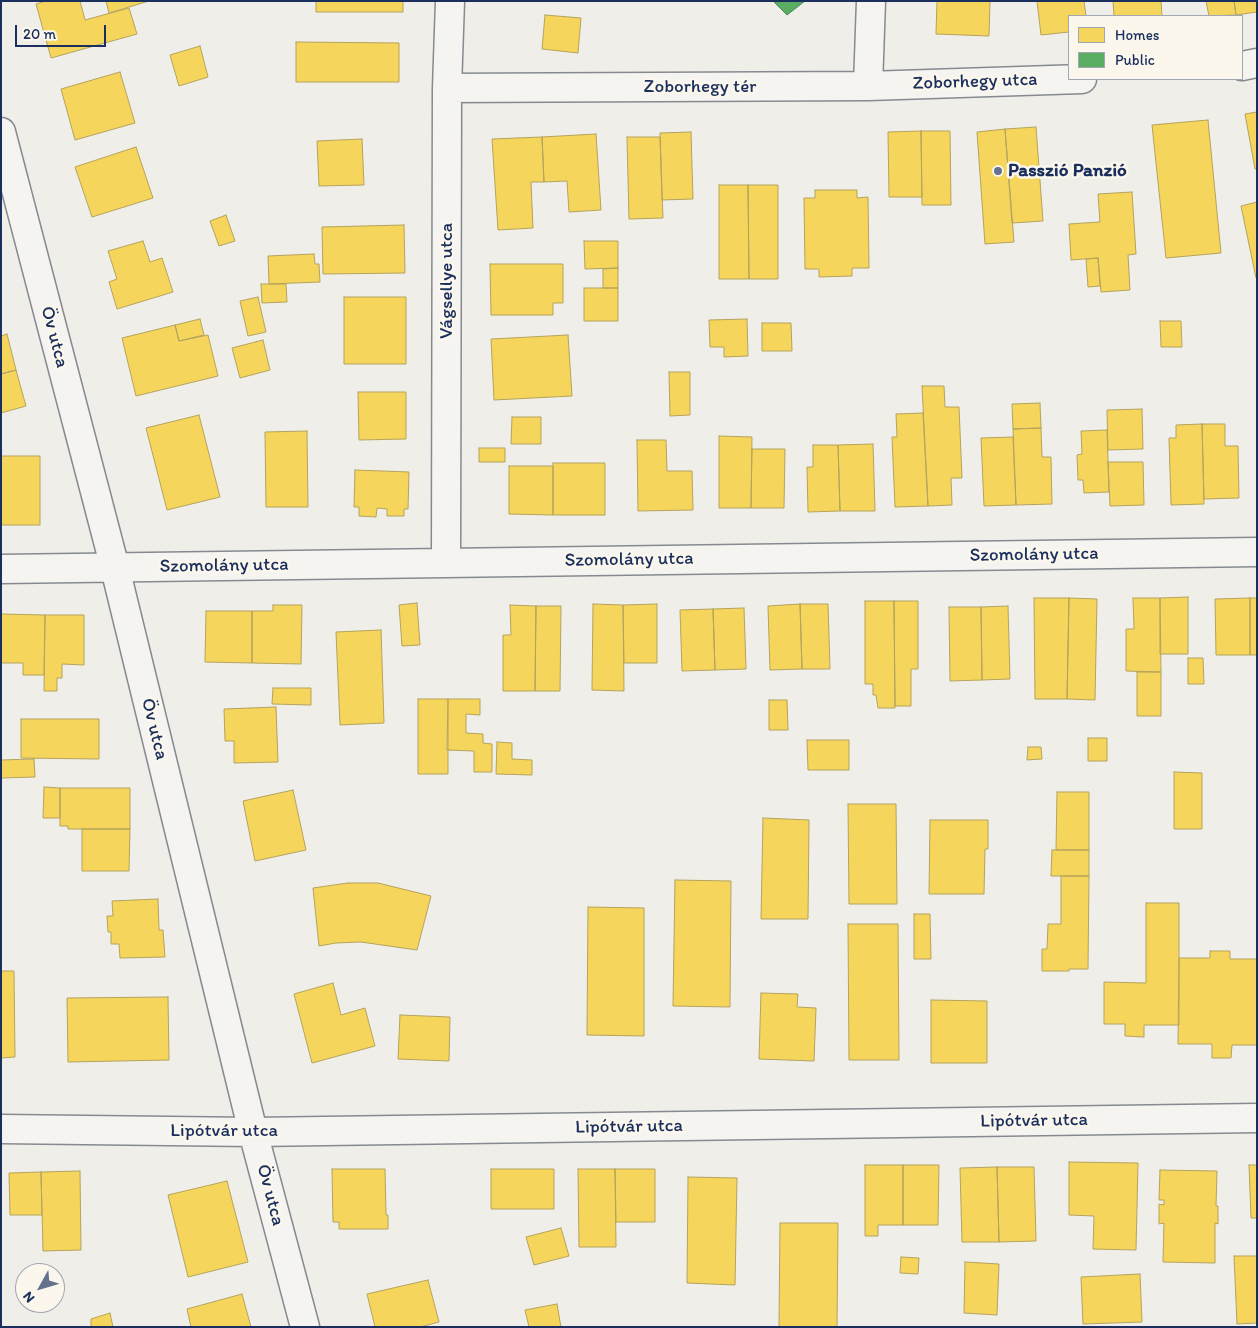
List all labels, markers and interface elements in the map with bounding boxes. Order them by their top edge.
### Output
scale bar [18,15,109,47]
legend [1068,15,1243,80]
text: 20 m [23,25,56,43]
text: Homes [1115,26,1159,44]
text: Public [1115,51,1155,69]
street label: Zoborhegy utca [912,68,1038,96]
street label: Zoborhegy tér [644,76,756,98]
place label: Passzió Panzió [1008,160,1127,182]
marker: Passzió Panzió [992,165,1004,177]
street label: Vágsellye utca [436,223,458,339]
street label: Öv utca [35,304,73,370]
street label: Szomolány utca [969,542,1099,568]
street label: Szomolány utca [564,547,694,573]
street label: Szomolány utca [159,553,289,579]
street label: Öv utca [135,696,173,762]
street label: Lipótvár utca [980,1109,1088,1133]
street label: Lipótvár utca [575,1115,683,1139]
street label: Lipótvár utca [170,1120,278,1142]
street label: Öv utca [251,1162,289,1228]
north arrow [15,1263,65,1313]
text: N [19,1288,38,1306]

